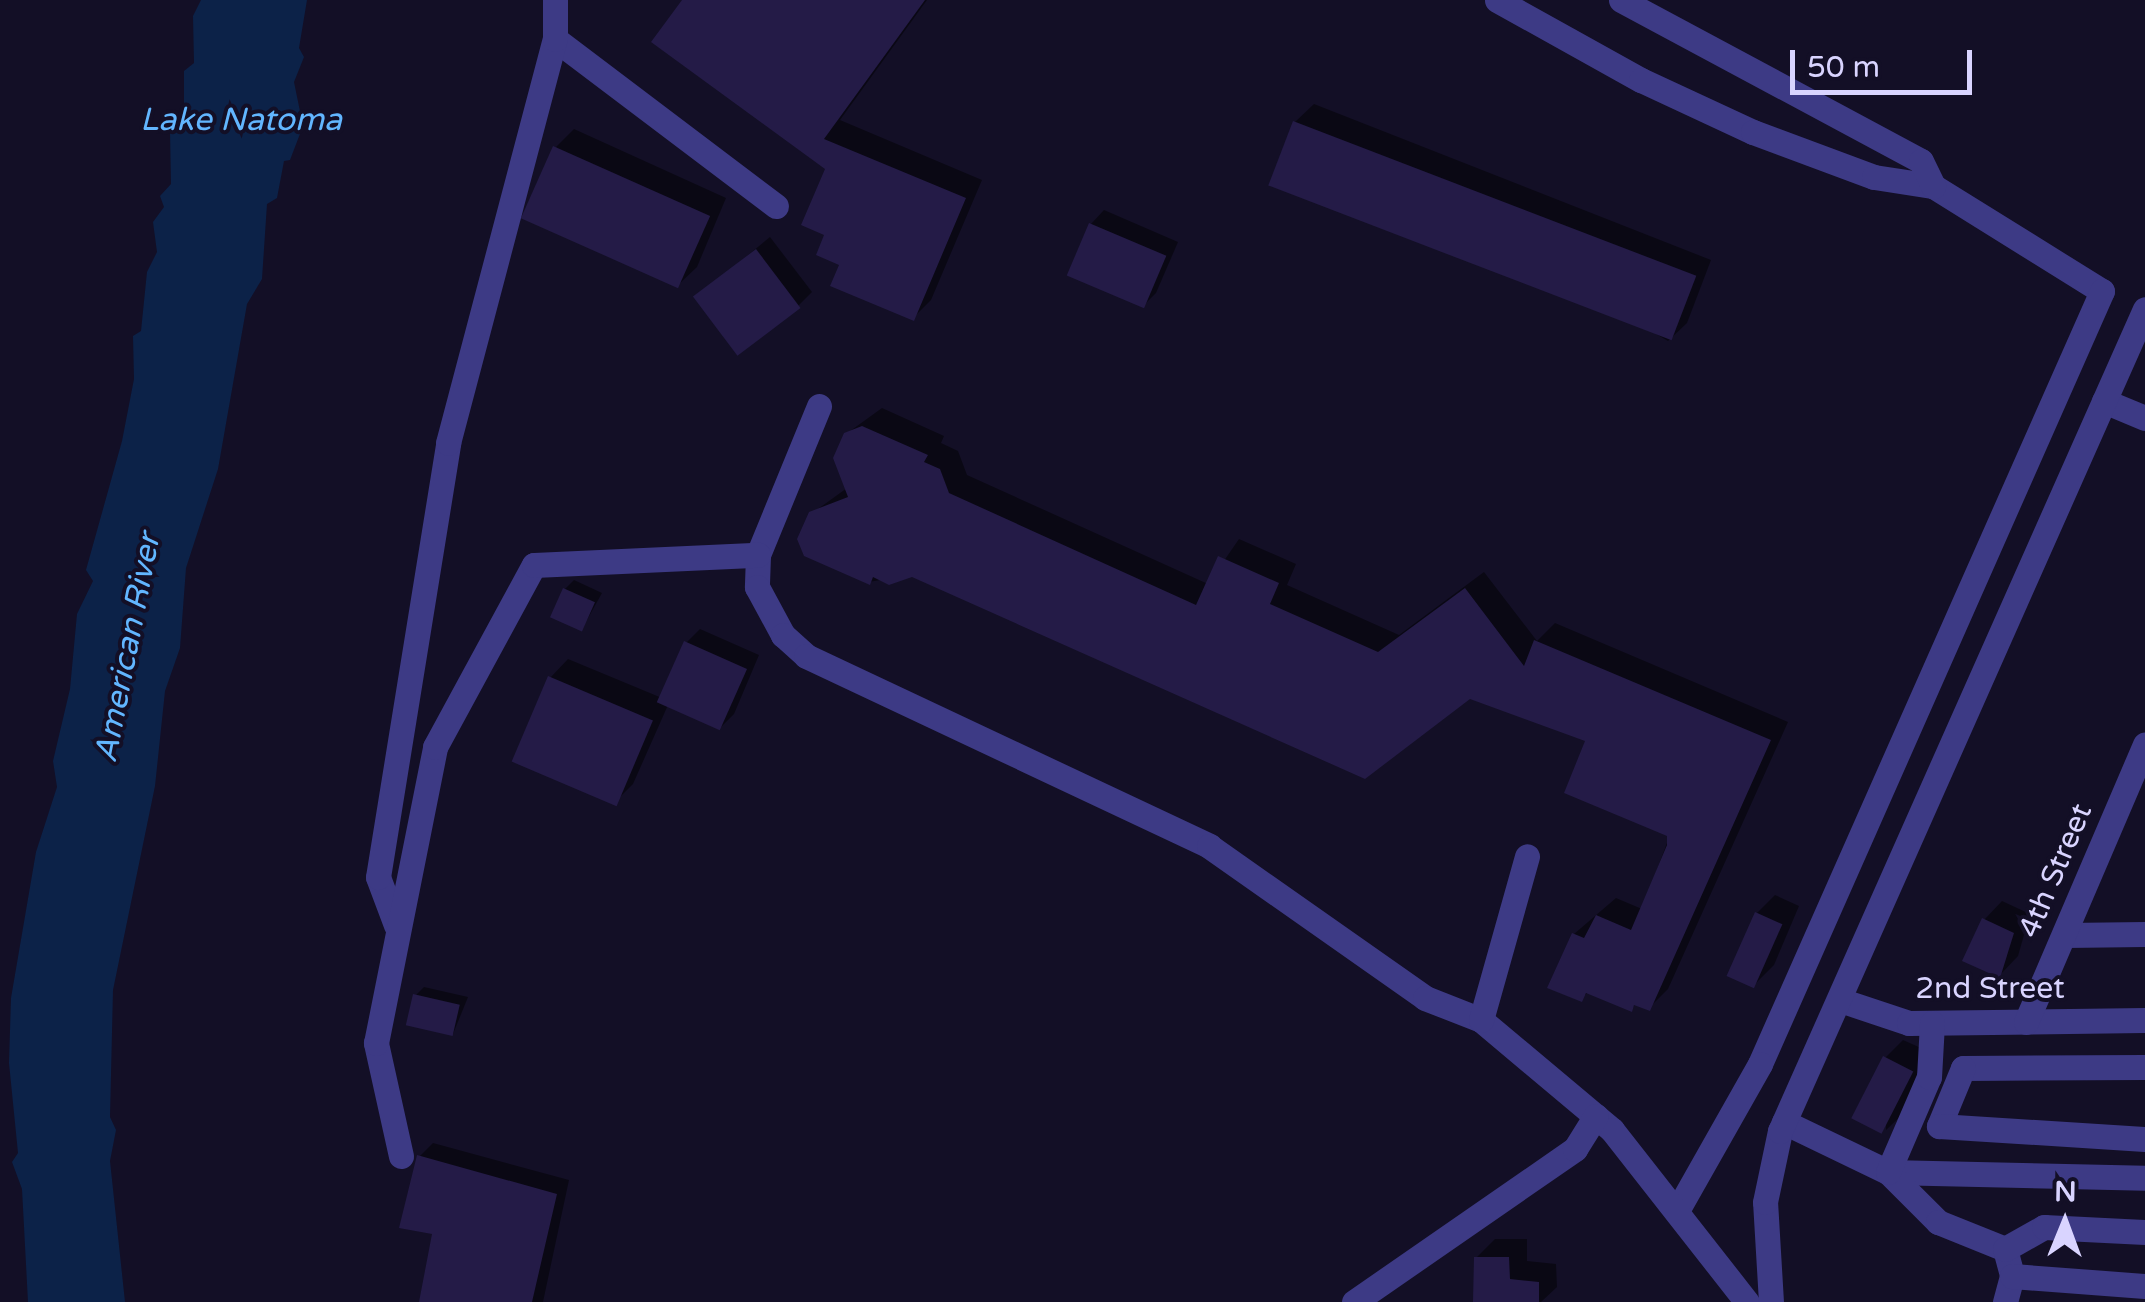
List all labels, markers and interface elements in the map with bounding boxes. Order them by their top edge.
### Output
scale bar [1795,30,1978,92]
text: 50 m [1807,49,1880,86]
water label: Lake Natoma [140,101,342,139]
water label: American River [87,530,169,766]
street label: 4th Street [2012,799,2100,943]
street label: 2nd Street [1915,971,2065,1007]
north arrow [2015,1172,2115,1272]
text: N [2054,1175,2077,1209]

